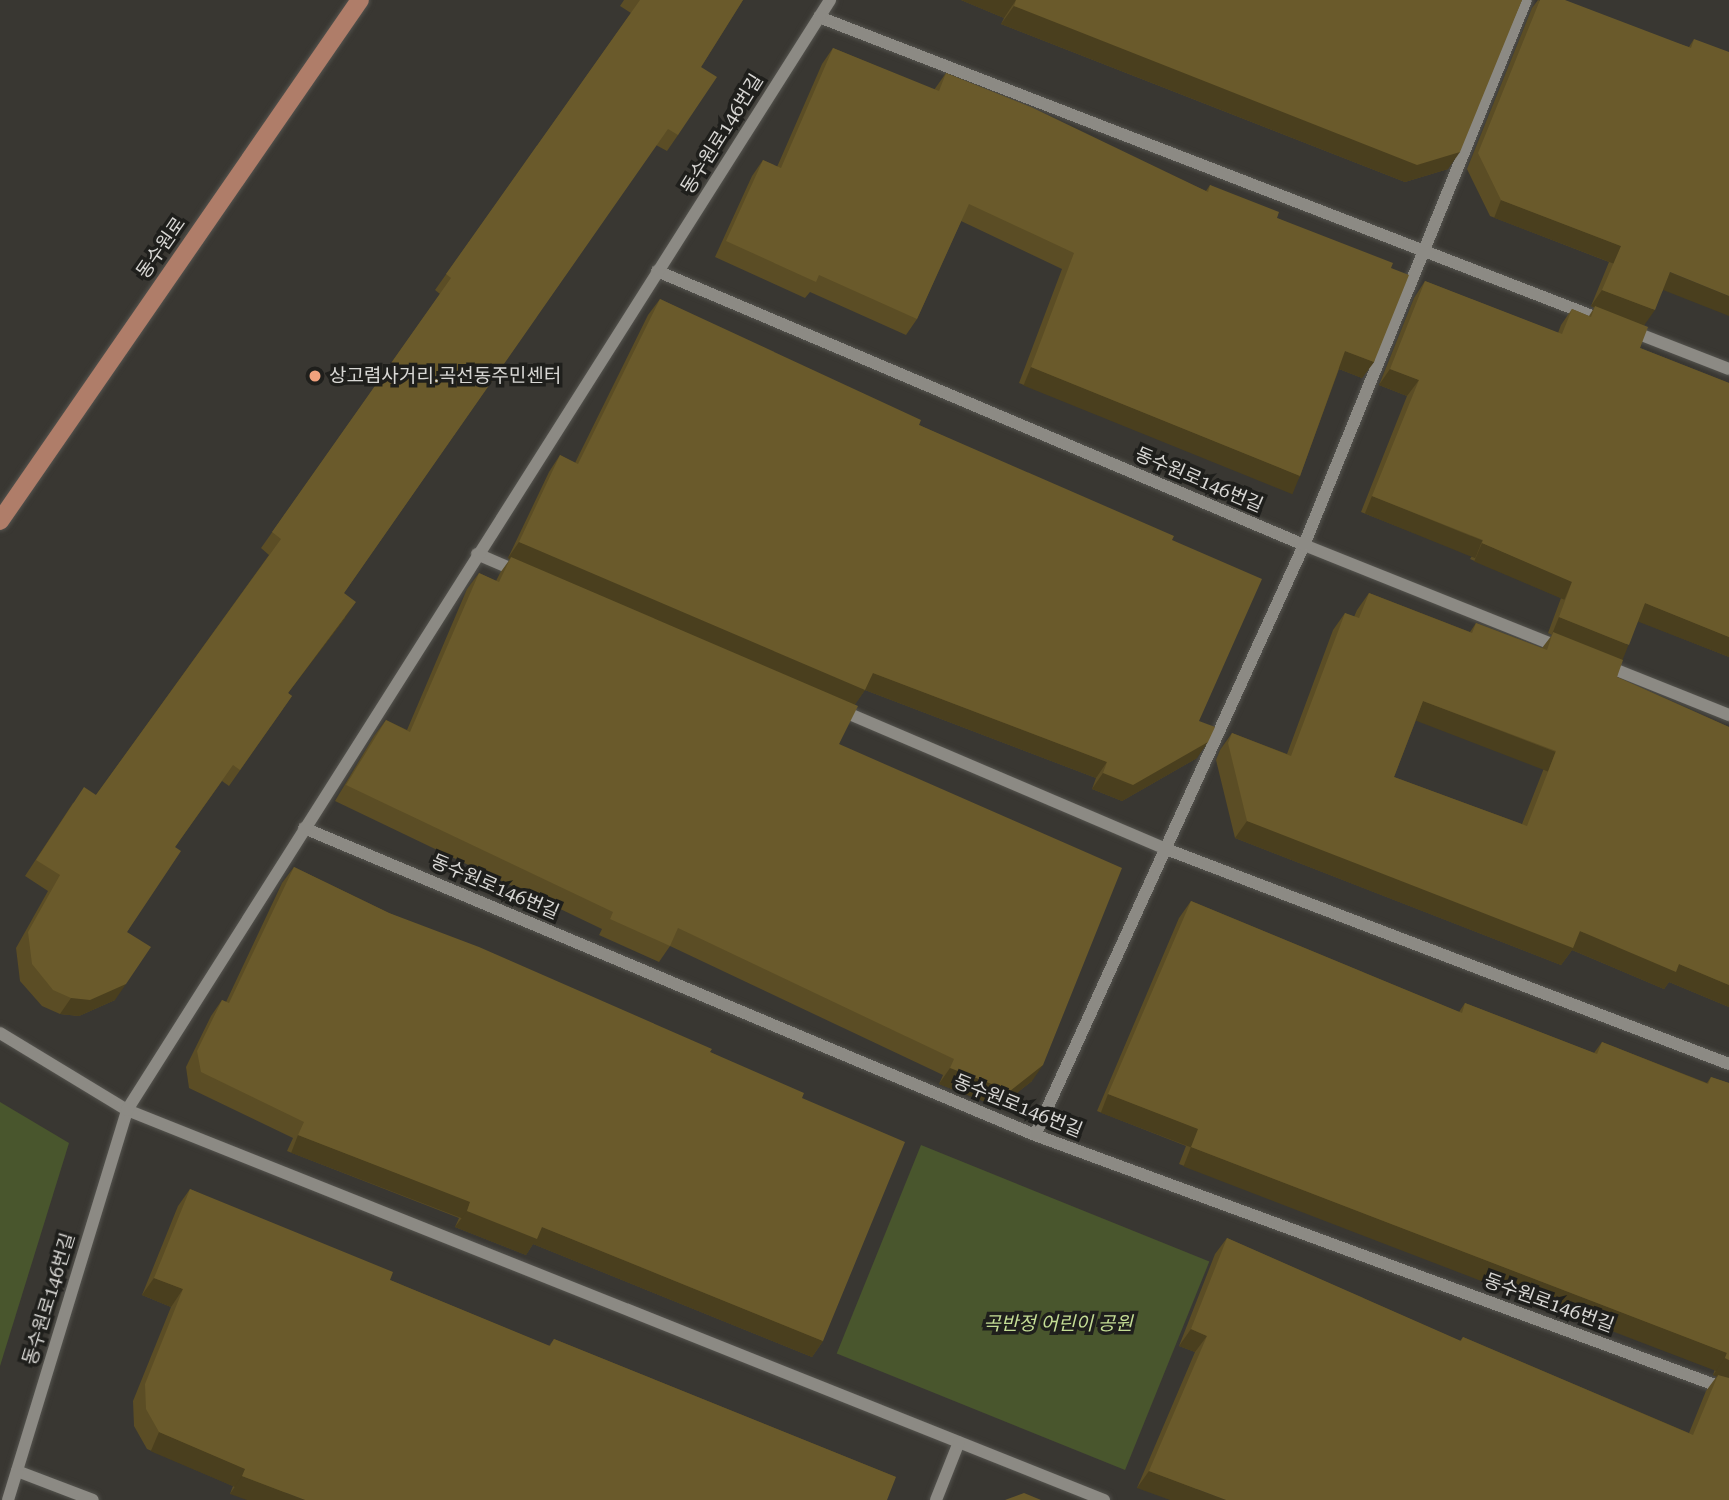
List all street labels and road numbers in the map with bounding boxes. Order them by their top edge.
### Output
street label: 동수원로146번길 [676,70,768,198]
street label: 동수원로 [132,213,190,283]
street label: 동수원로146번길 [1132,443,1266,517]
street label: 동수원로146번길 [428,850,562,924]
street label: 동수원로146번길 [950,1070,1086,1142]
street label: 동수원로146번길 [18,1230,80,1368]
street label: 동수원로146번길 [1481,1269,1617,1337]

